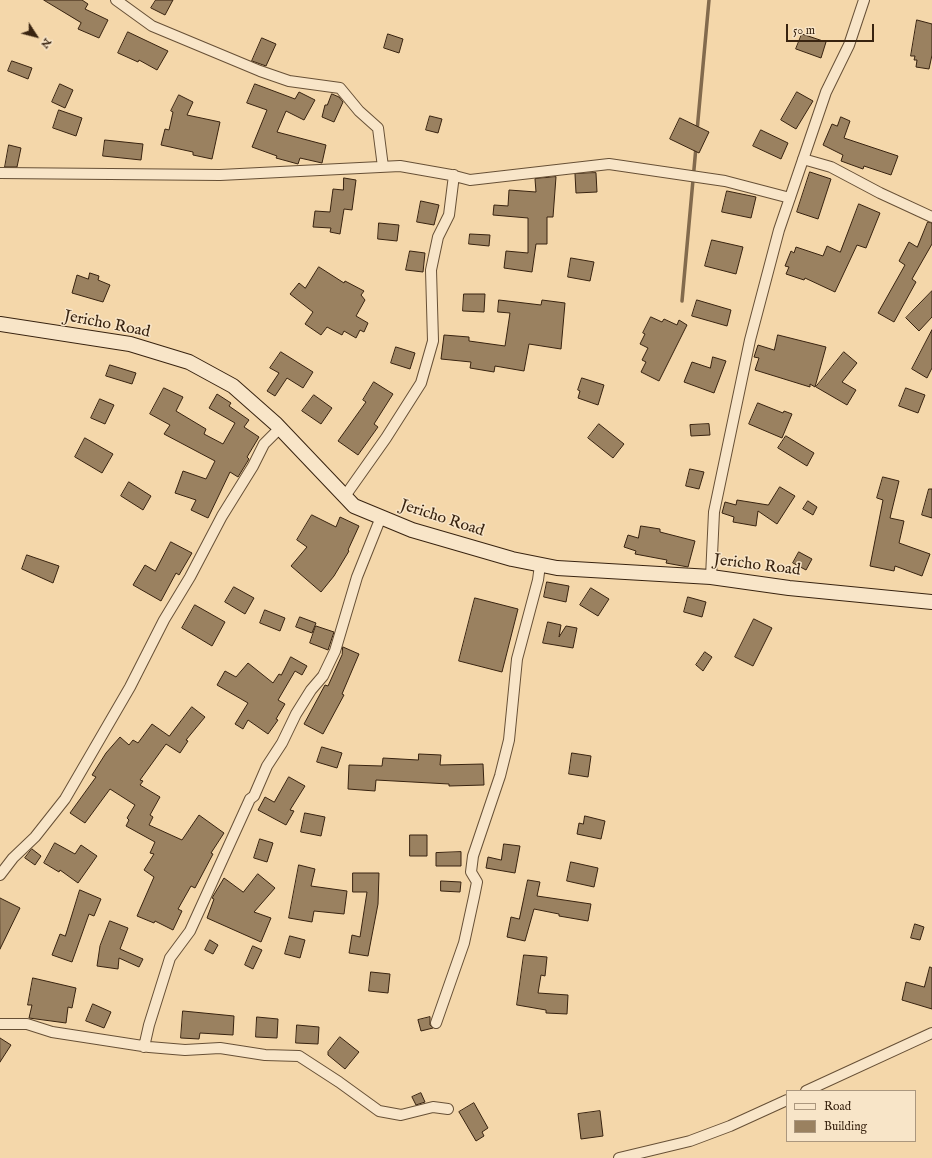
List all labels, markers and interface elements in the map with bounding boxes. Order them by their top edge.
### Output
north arrow [16,16,56,56]
scale bar [788,16,876,42]
text: 50 m [793,23,815,38]
text: N [37,35,54,51]
street label: Jericho Road [62,307,152,343]
street label: Jericho Road [398,496,486,542]
street label: Jericho Road [713,551,801,581]
legend [786,1090,916,1142]
text: Road [824,1099,851,1114]
text: Building [824,1119,867,1134]

